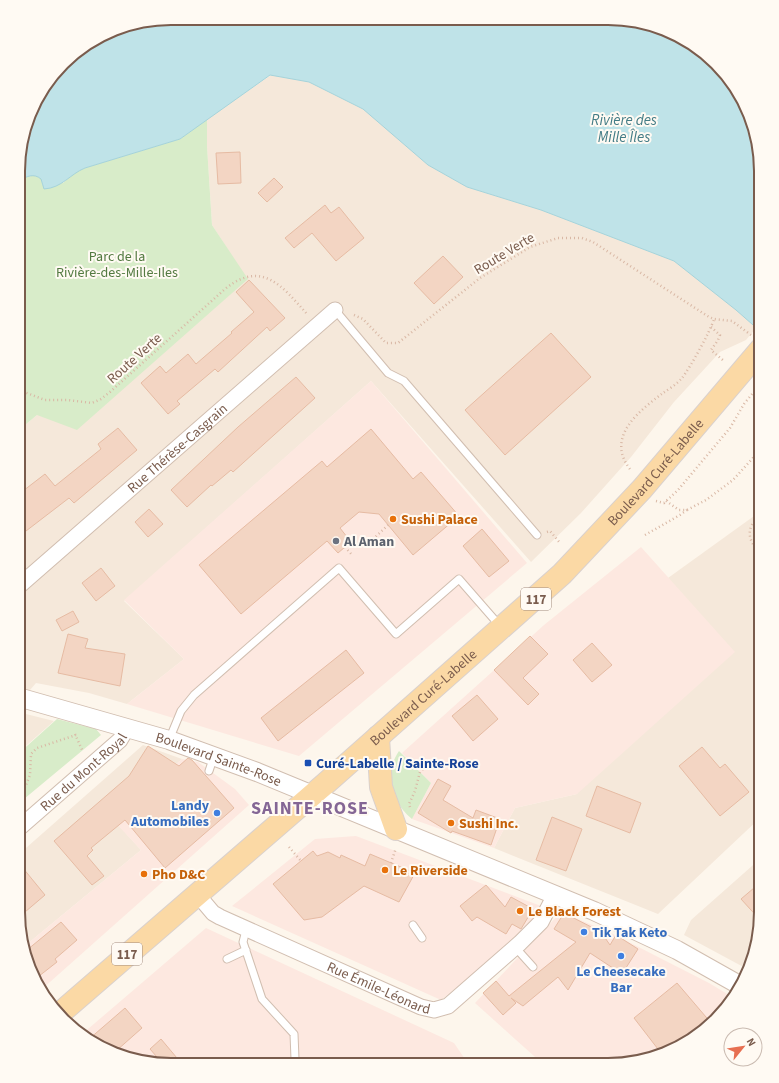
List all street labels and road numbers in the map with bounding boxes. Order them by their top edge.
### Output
street label: Route Verte [470,228,539,280]
street label: Route Verte [103,329,167,389]
street label: Rue Thérèse-Casgrain [123,399,232,498]
street label: Boulevard Curé-Labelle [603,414,709,531]
road number: 117 [521,588,551,610]
street label: Boulevard Curé-Labelle [366,645,482,751]
street label: Boulevard Sainte-Rose [153,728,284,792]
street label: Rue du Mont-Royal [36,729,133,816]
road number: 117 [112,943,142,965]
street label: Rue Émile-Léonard [324,957,432,1020]

